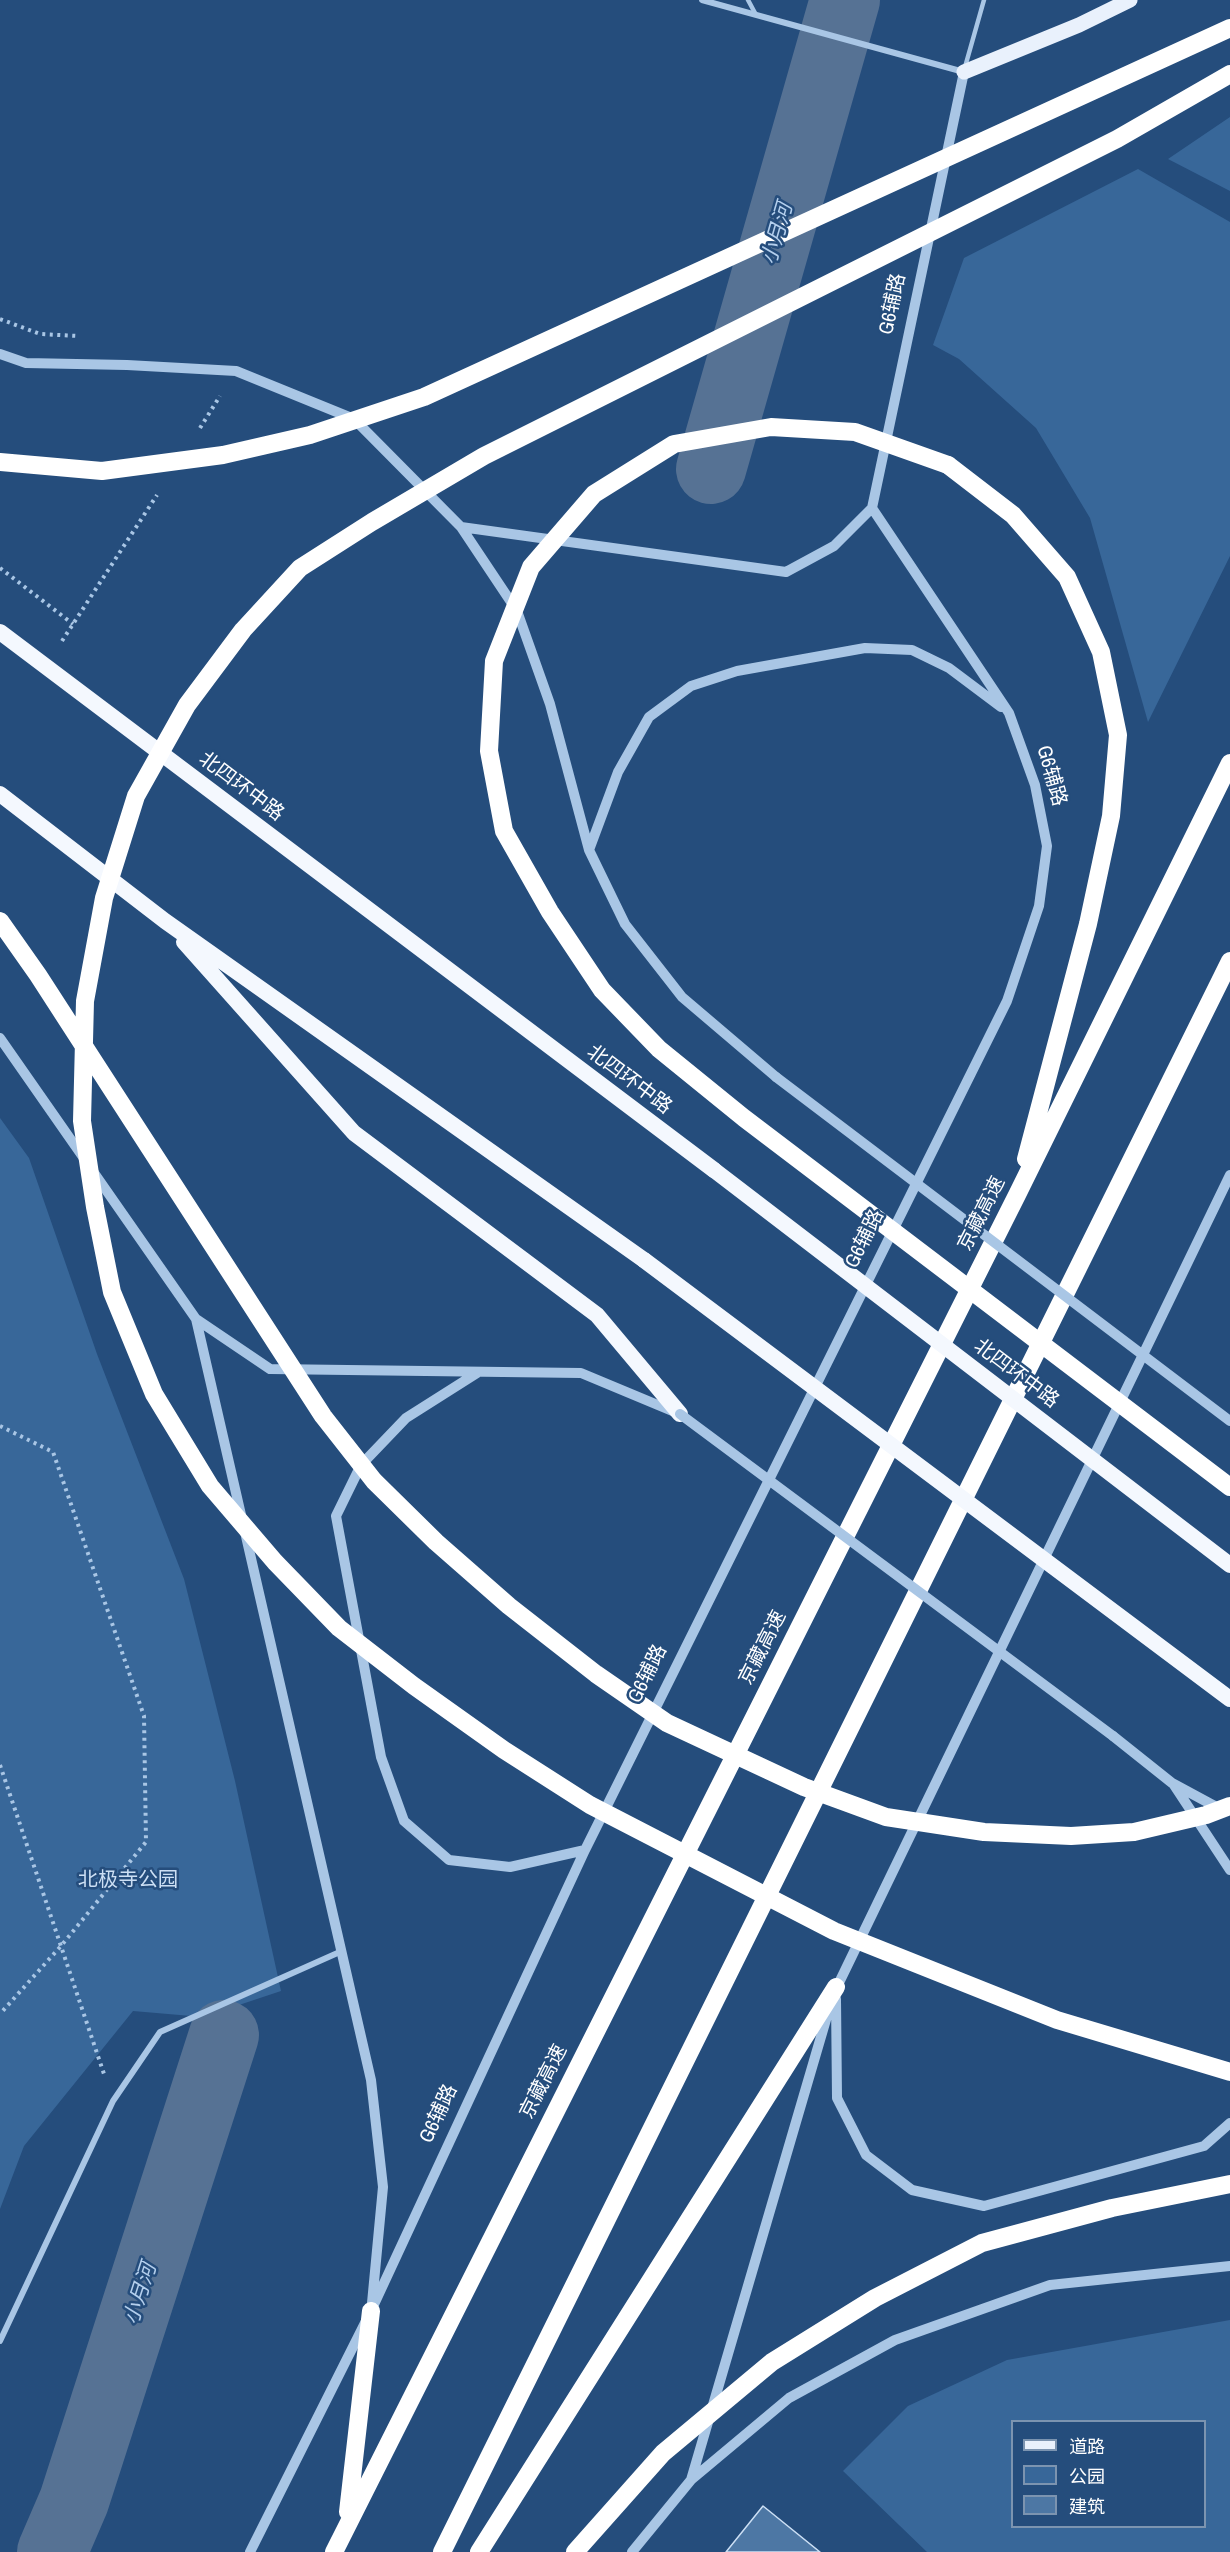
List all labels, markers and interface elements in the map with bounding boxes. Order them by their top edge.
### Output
water label: 小月河 [757,200,799,268]
street label: G6辅路 [875,271,911,337]
street label: G6辅路 [1031,743,1071,809]
street label: 北四环中路 [194,747,288,827]
street label: 北四环中路 [582,1040,676,1120]
street label: 京藏高速 [953,1173,1011,1255]
street label: G6辅路 [841,1206,889,1272]
street label: 北四环中路 [969,1334,1063,1414]
street label: 京藏高速 [734,1607,792,1689]
street label: G6辅路 [624,1641,672,1707]
park label: 北极寺公园 [78,1869,178,1893]
street label: 京藏高速 [515,2041,573,2123]
street label: G6辅路 [415,2081,463,2147]
water label: 小月河 [119,2260,163,2328]
legend [1011,2420,1206,2528]
text: 道路 [1069,2434,1105,2459]
text: 公园 [1069,2464,1105,2489]
text: 建筑 [1069,2494,1105,2519]

